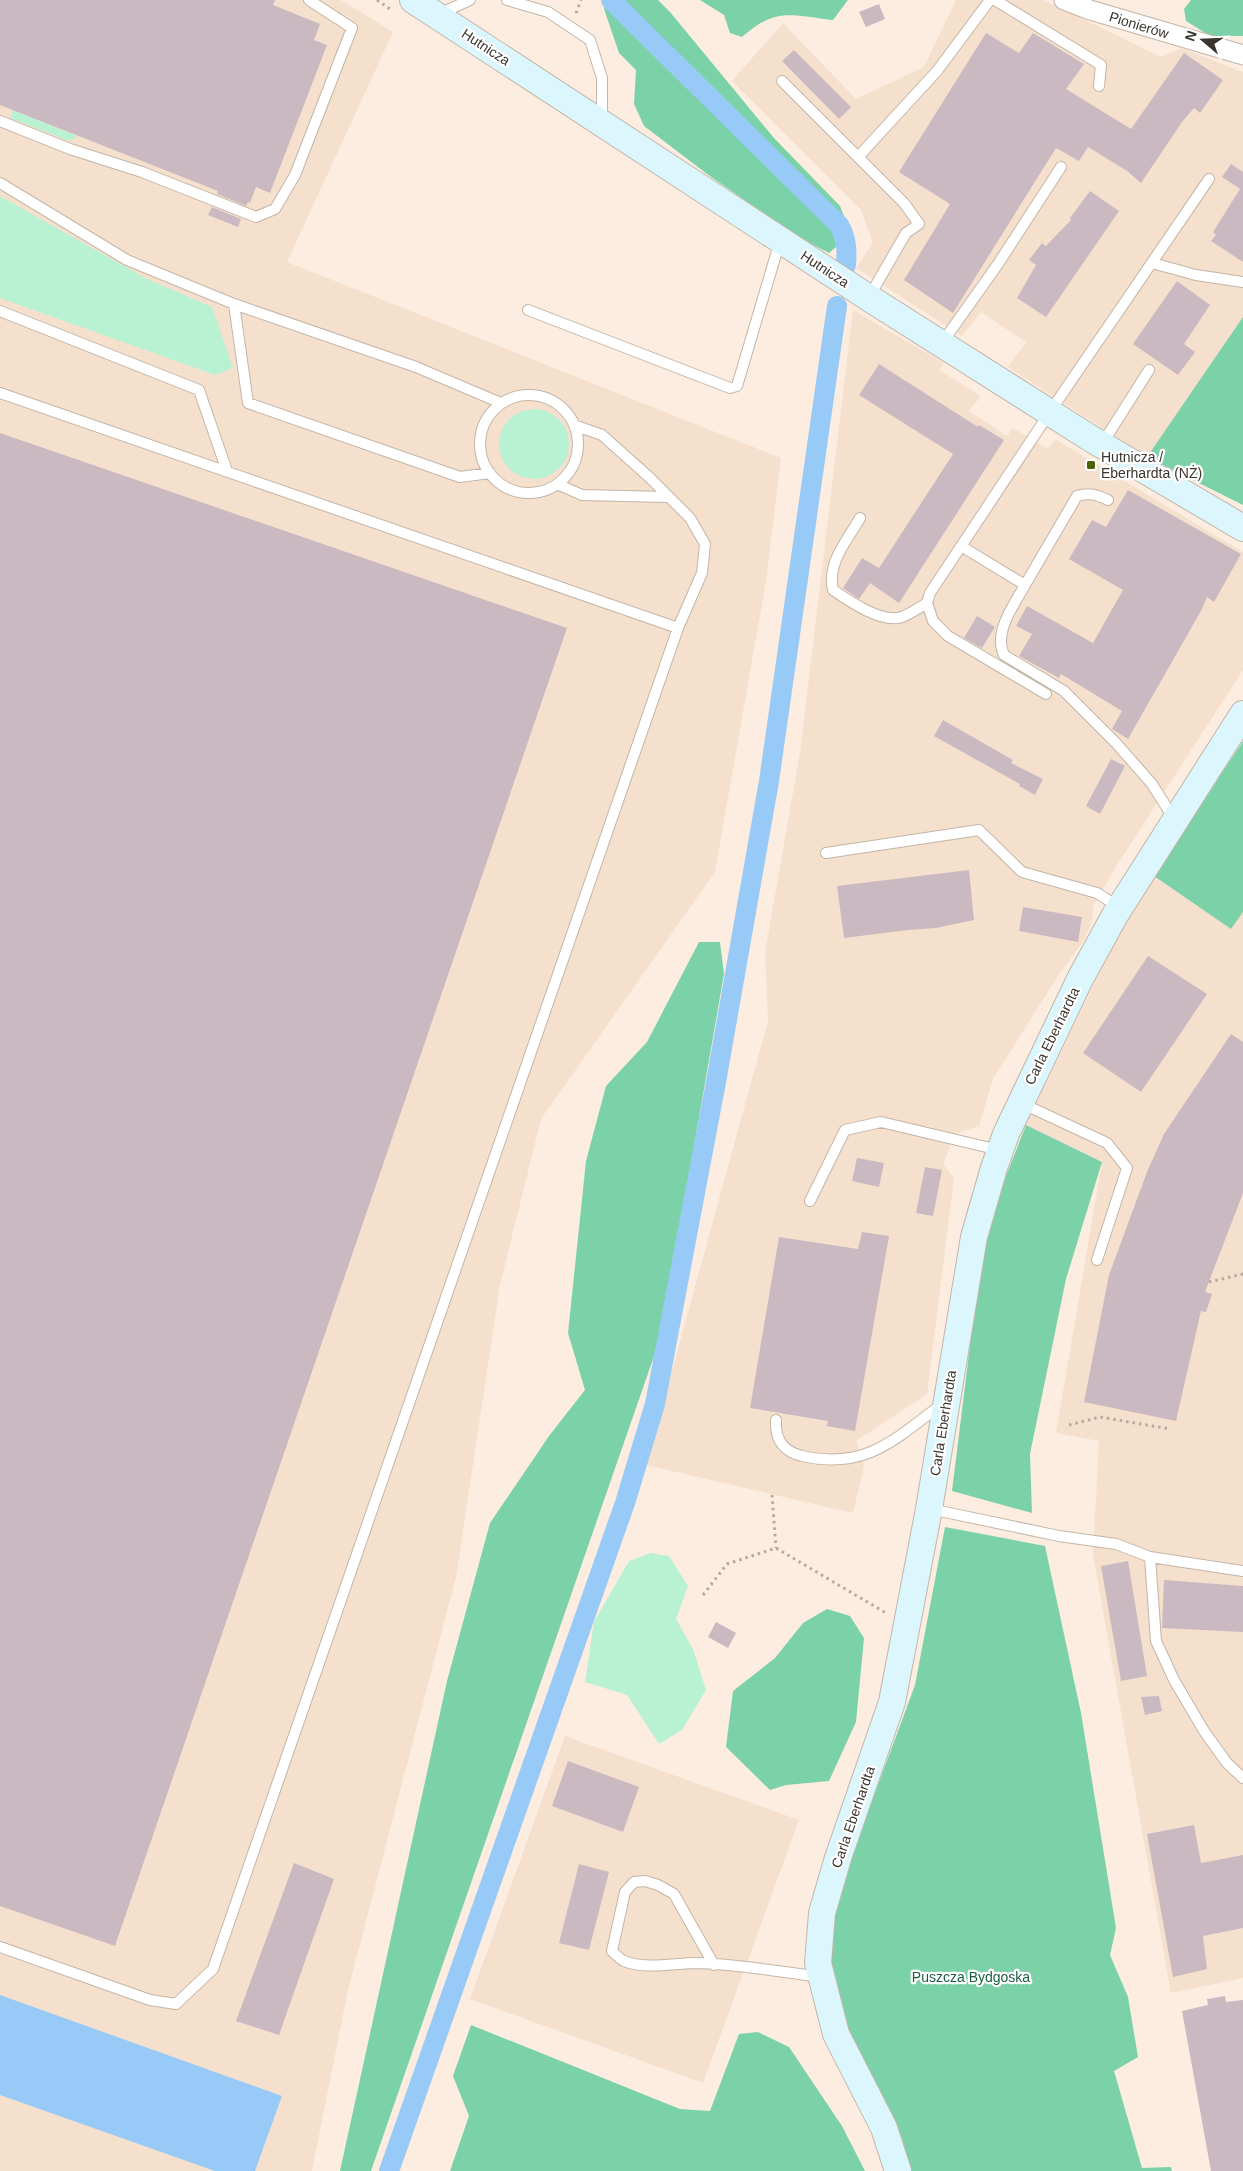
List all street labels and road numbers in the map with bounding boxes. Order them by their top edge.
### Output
street label: Pionierów [1107,8,1172,42]
street label: Hutnicza [459,25,513,69]
street label: Hutnicza [798,247,852,291]
street label: Carla Eberhardta [1021,984,1083,1087]
street label: Carla Eberhardta [927,1369,959,1477]
street label: Carla Eberhardta [828,1764,878,1870]

